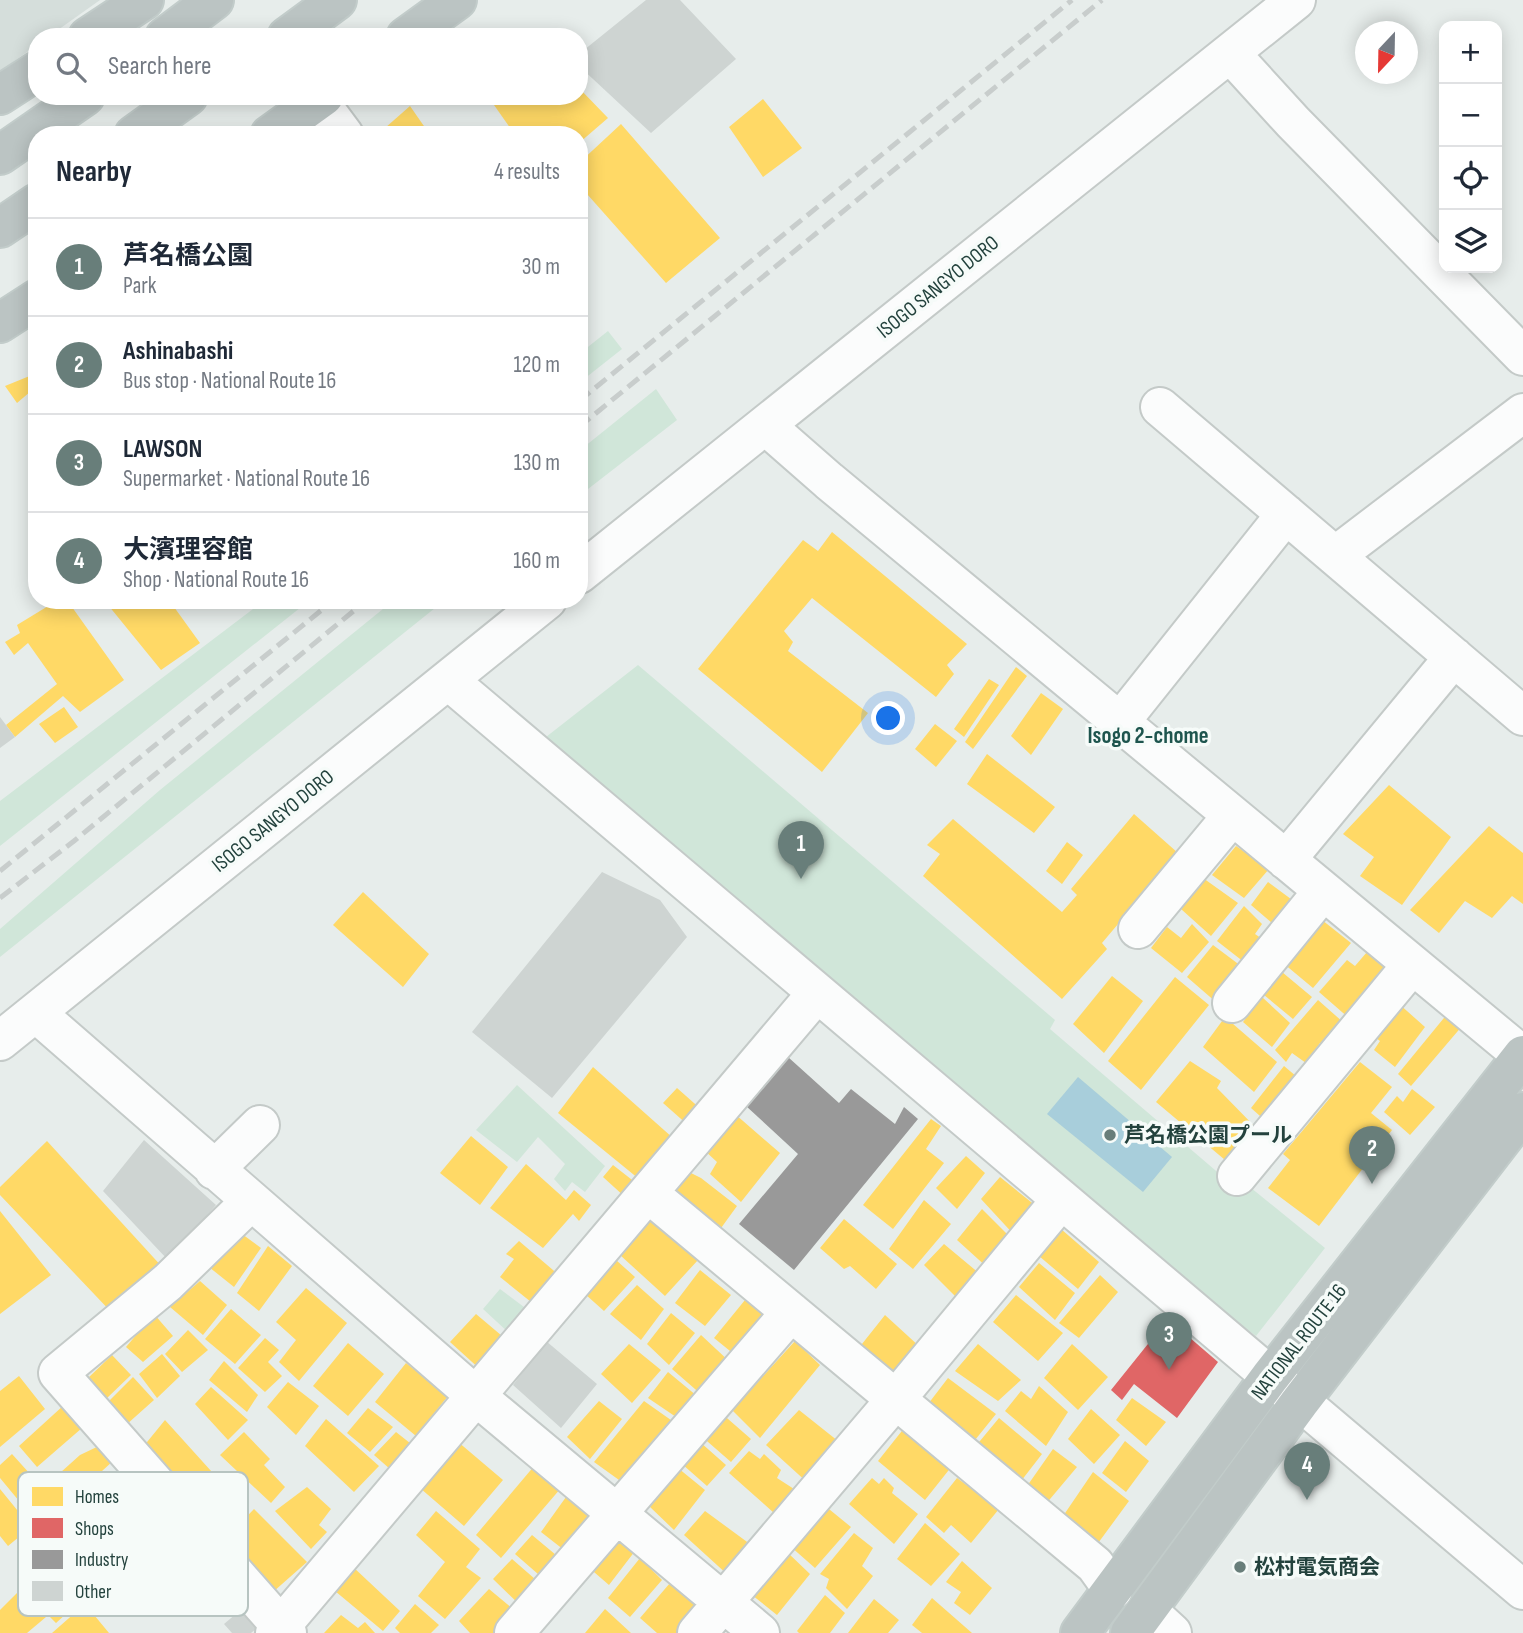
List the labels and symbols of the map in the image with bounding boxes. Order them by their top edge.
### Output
north arrow [1355,21,1418,84]
street label: ISOGO SANGYO DORO [872,230,1004,344]
your location [871,701,905,735]
district label: Isogo 2-chome [1088,722,1209,750]
street label: ISOGO SANGYO DORO [207,764,339,878]
pin: 1 [778,821,824,879]
place label: 芦名橋公園プール [1124,1123,1292,1148]
pin: 2 [1349,1126,1395,1184]
marker: 芦名橋公園プール [1102,1127,1118,1143]
street label: NATIONAL ROUTE 16 [1246,1279,1352,1405]
pin: 3 [1146,1312,1192,1370]
pin: 4 [1284,1442,1330,1500]
legend [18,1472,248,1616]
text: Homes [75,1486,119,1509]
text: Shops [75,1518,114,1541]
text: Industry [75,1549,129,1572]
place label: 松村電気商会 [1254,1555,1380,1580]
marker: 松村電気商会 [1232,1559,1248,1575]
text: Other [75,1581,112,1604]

